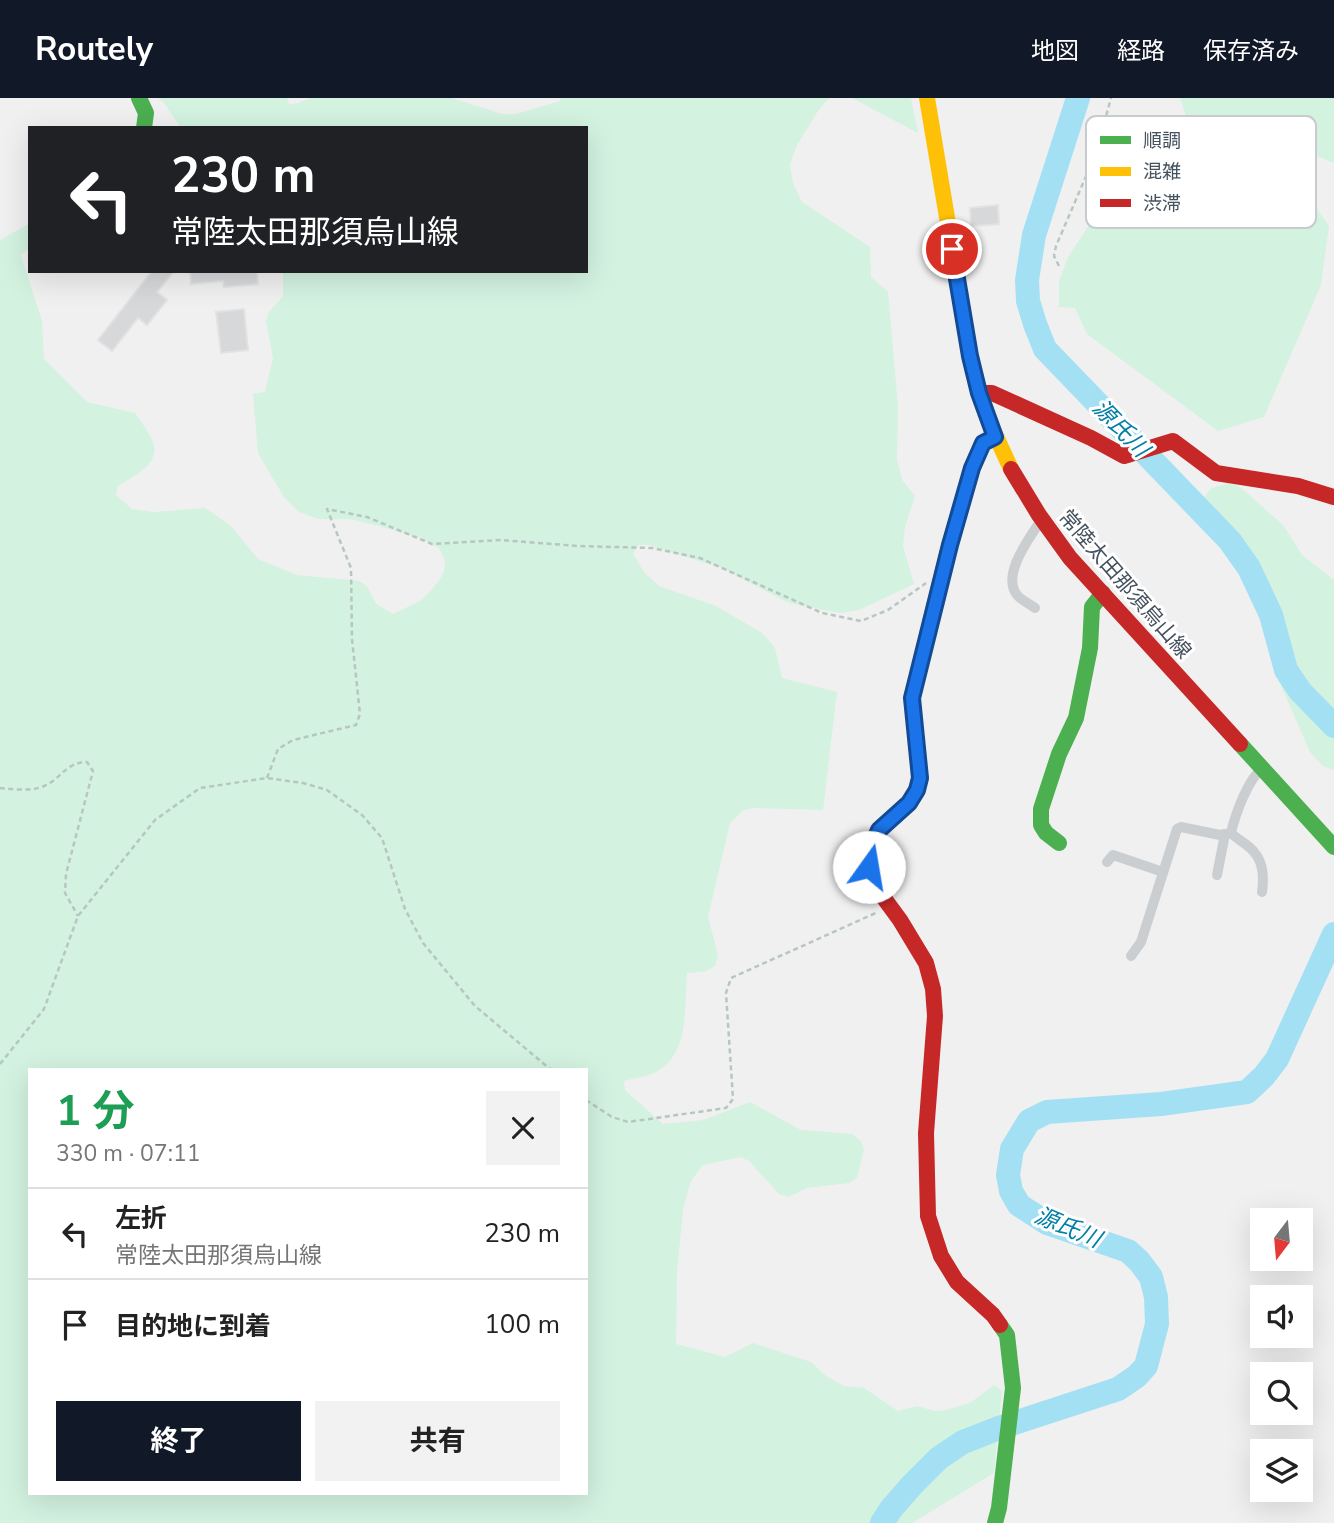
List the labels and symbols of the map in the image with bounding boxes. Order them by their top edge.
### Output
legend [1086,116,1316,228]
text: 順調 [1143,128,1181,154]
text: 混雑 [1143,159,1181,185]
text: 渋滞 [1143,191,1181,217]
pin [922,219,982,279]
water label: 源氏川 [1086,393,1158,466]
street label: 常陸太田那須烏山線 [1052,503,1198,665]
position arrow [832,830,906,904]
water label: 源氏川 [1030,1200,1108,1256]
north arrow [1250,1208,1312,1270]

